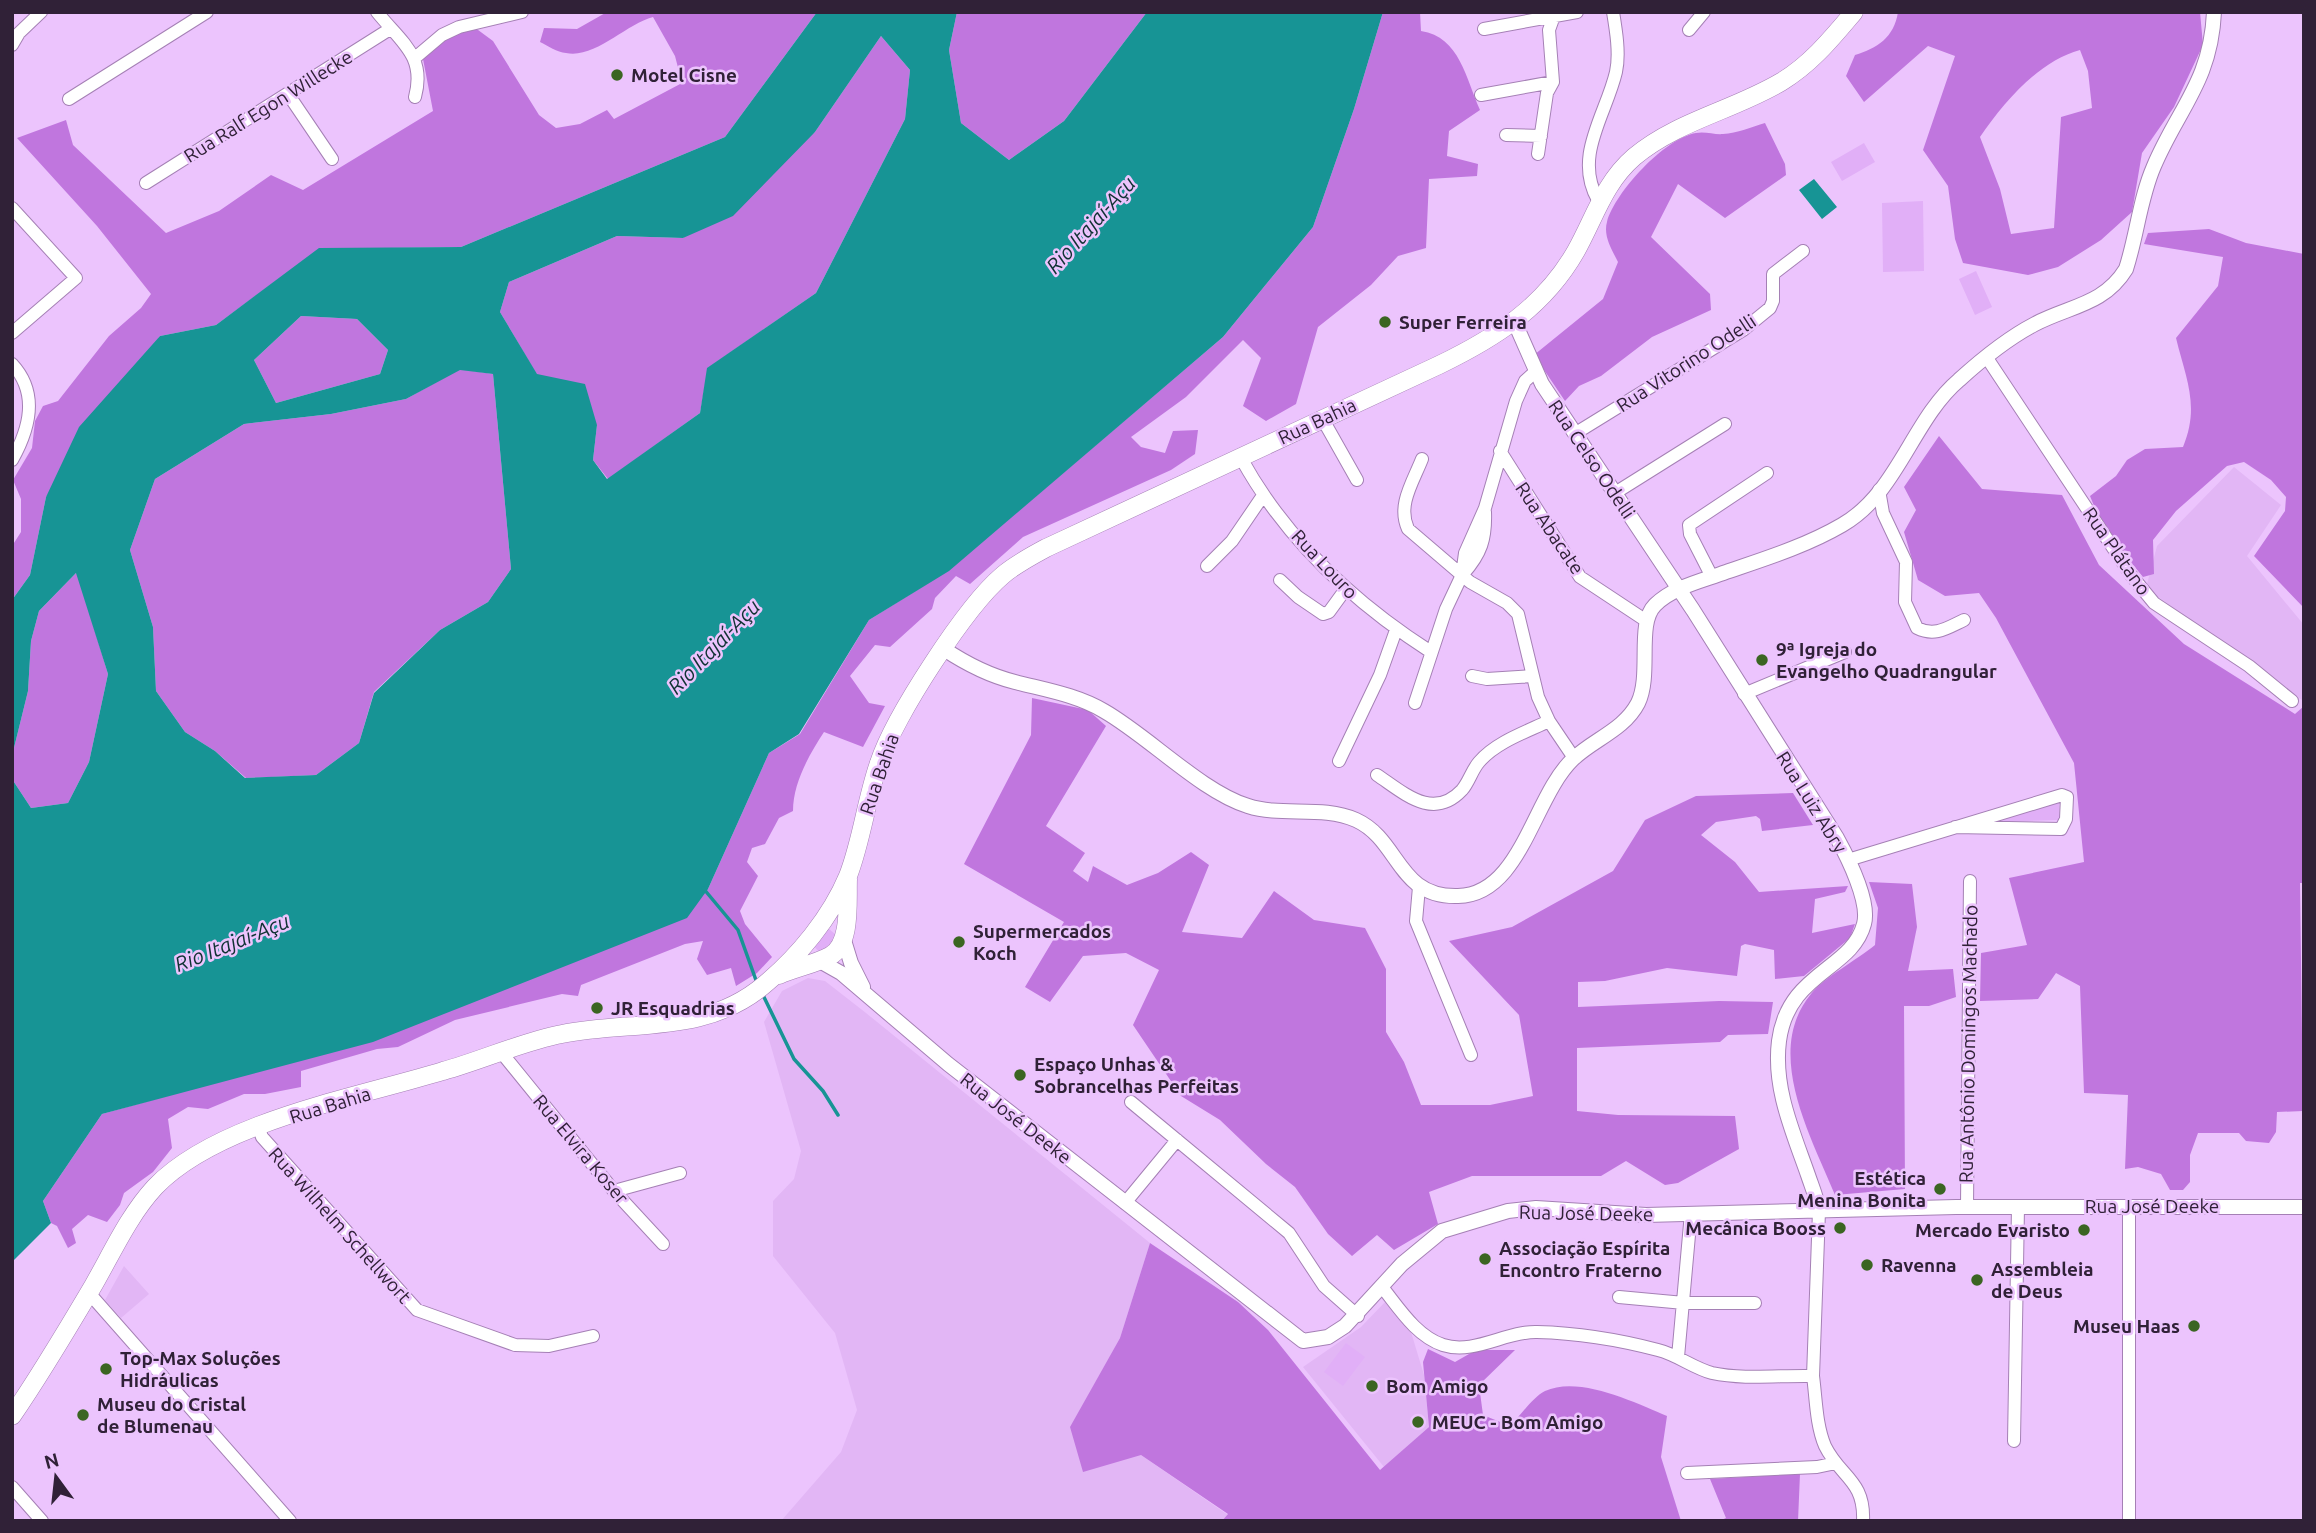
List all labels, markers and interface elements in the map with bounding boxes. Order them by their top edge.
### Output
street label: Rua Ralf Egon Willecke [180,45,356,167]
place label: Motel Cisne [631,64,737,86]
marker: Motel Cisne [609,67,625,83]
water label: Rio Itajaí-Açu [1041,171,1140,278]
street label: Rua Vitorino Odelli [1612,310,1760,416]
place label: Super Ferreira [1399,311,1527,333]
marker: Super Ferreira [1377,314,1393,330]
street label: Rua Bahia [1274,393,1360,449]
street label: Rua Celso Odelli [1544,395,1640,523]
street label: Rua Abacate [1511,478,1589,578]
street label: Rua Plátano [2079,503,2155,599]
street label: Rua Louro [1287,525,1363,603]
water label: Rio Itajaí-Açu [662,594,764,698]
place label: 9ª Igreja do Evangelho Quadrangular [1776,638,1997,682]
marker: 9ª Igreja do Evangelho Quadrangular [1754,652,1770,668]
street label: Rua Bahia [855,731,903,817]
street label: Rua Luiz Abry [1772,747,1852,857]
street label: Rua Antônio Domingos Machado [1955,905,1981,1183]
water label: Rio Itajaí-Açu [171,908,293,976]
place label: Supermercados Koch [973,920,1111,964]
marker: Supermercados Koch [951,934,967,950]
place label: JR Esquadrias [611,997,735,1019]
marker: JR Esquadrias [589,1000,605,1016]
place label: Espaço Unhas & Sobrancelhas Perfeitas [1034,1053,1239,1097]
marker: Espaço Unhas & Sobrancelhas Perfeitas [1012,1067,1028,1083]
street label: Rua José Deeke [956,1068,1076,1168]
street label: Rua Bahia [287,1082,373,1128]
street label: Rua Elvira Koser [529,1090,633,1208]
street label: Rua Wilhelm Schellwort [264,1143,416,1308]
place label: Estética Menina Bonita [1797,1167,1926,1211]
marker: Estética Menina Bonita [1932,1181,1948,1197]
street label: Rua José Deeke [2085,1195,2219,1217]
street label: Rua José Deeke [1519,1201,1653,1225]
place label: Mecânica Booss [1685,1217,1826,1239]
place label: Mercado Evaristo [1915,1219,2070,1241]
marker: Mecânica Booss [1832,1220,1848,1236]
marker: Mercado Evaristo [2076,1222,2092,1238]
place label: Associação Espírita Encontro Fraterno [1499,1237,1670,1281]
marker: Associação Espírita Encontro Fraterno [1477,1251,1493,1267]
place label: Ravenna [1881,1254,1957,1276]
marker: Ravenna [1859,1257,1875,1273]
place label: Assembleia de Deus [1991,1258,2094,1302]
marker: Assembleia de Deus [1969,1272,1985,1288]
place label: Museu Haas [2073,1315,2180,1337]
marker: Museu Haas [2186,1318,2202,1334]
place label: Top-Max Soluções Hidráulicas [120,1347,281,1391]
marker: Top-Max Soluções Hidráulicas [98,1361,114,1377]
place label: Bom Amigo [1386,1375,1489,1397]
marker: Bom Amigo [1364,1378,1380,1394]
place label: Museu do Cristal de Blumenau [97,1393,246,1437]
marker: Museu do Cristal de Blumenau [75,1407,91,1423]
place label: MEUC - Bom Amigo [1432,1411,1603,1433]
marker: MEUC - Bom Amigo [1410,1414,1426,1430]
north arrow [21,1442,91,1512]
text: N [42,1448,61,1473]

